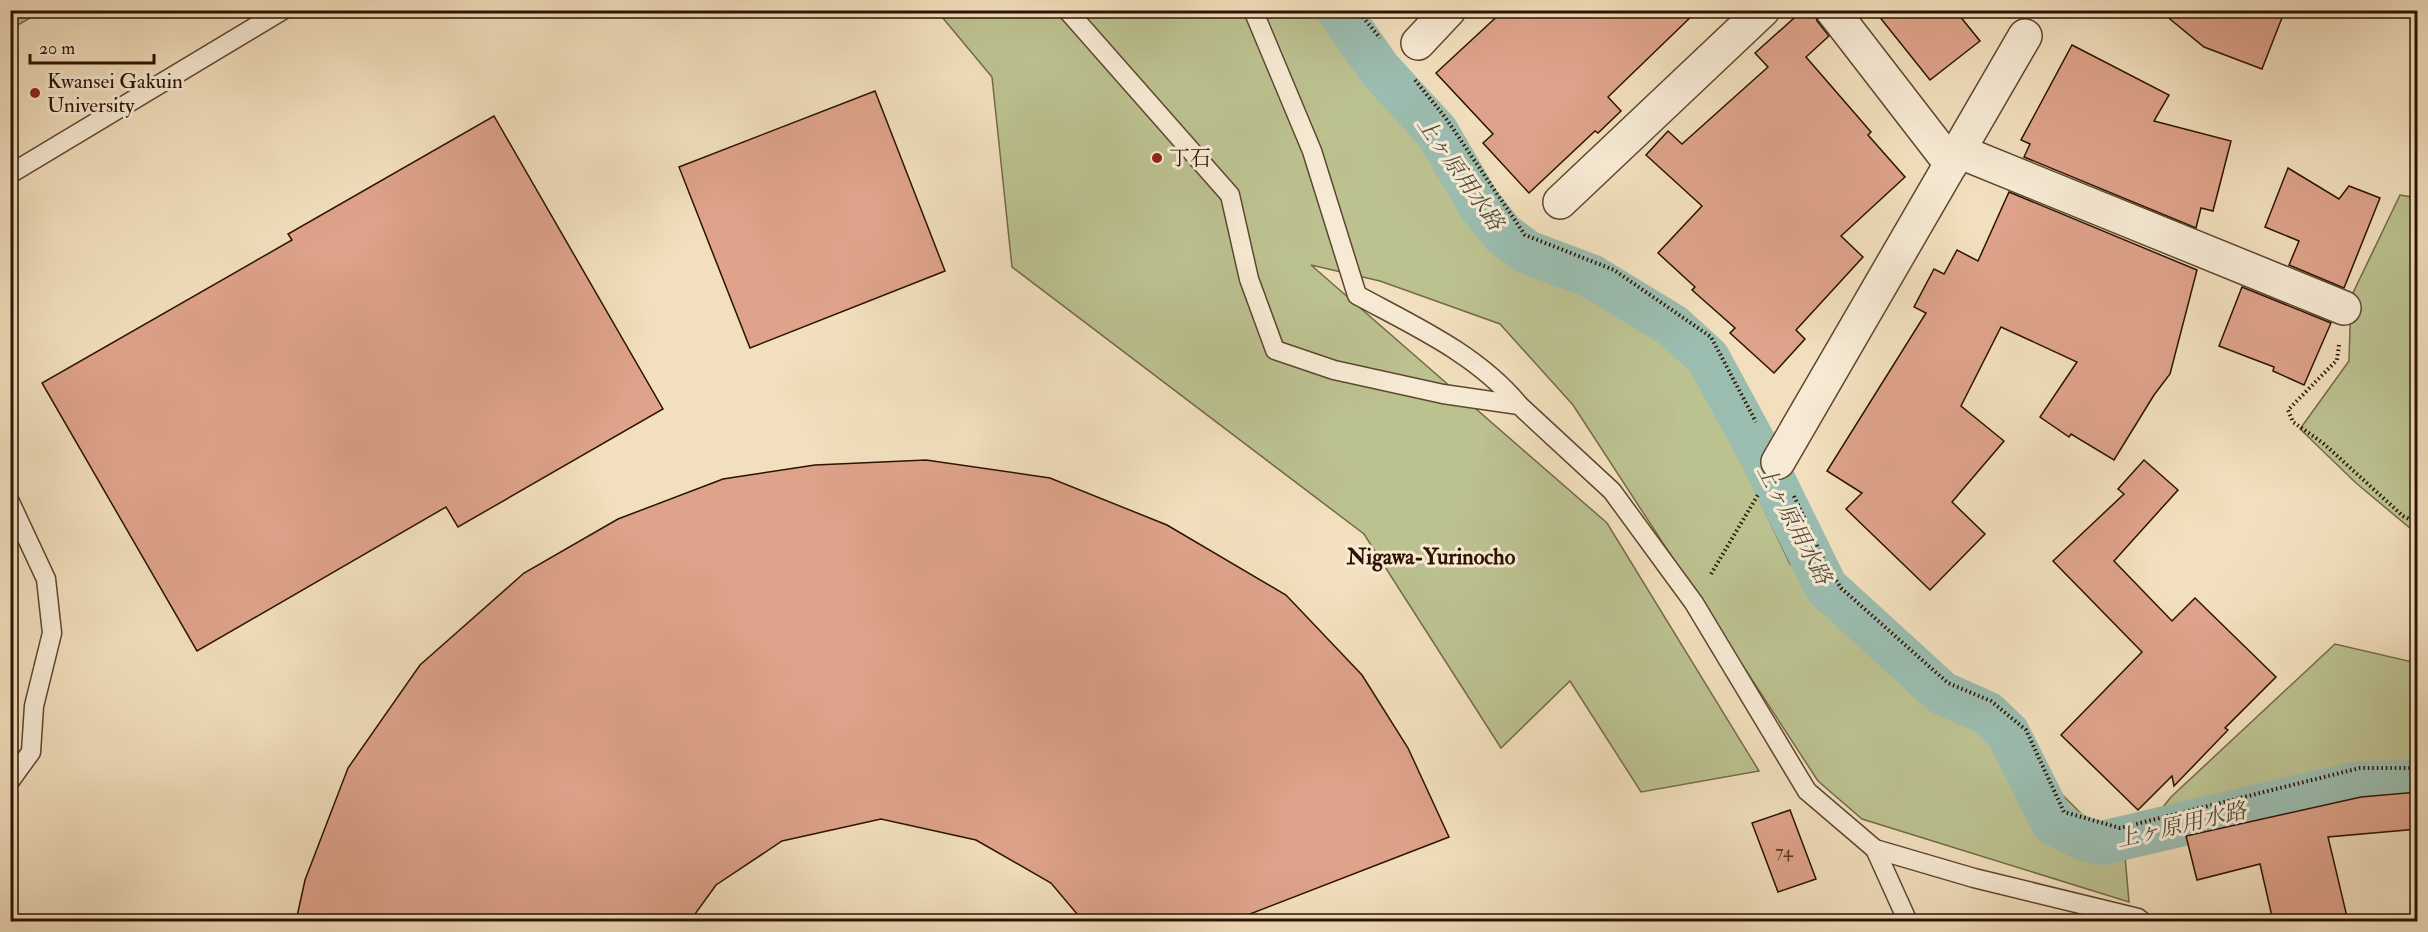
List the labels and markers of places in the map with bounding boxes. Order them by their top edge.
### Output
place label: Kwansei Gakuin University [47,68,183,119]
marker: Kwansei Gakuin University [28,86,42,100]
place label: 丁石 [1169,145,1211,172]
marker: 丁石 [1150,151,1164,165]

